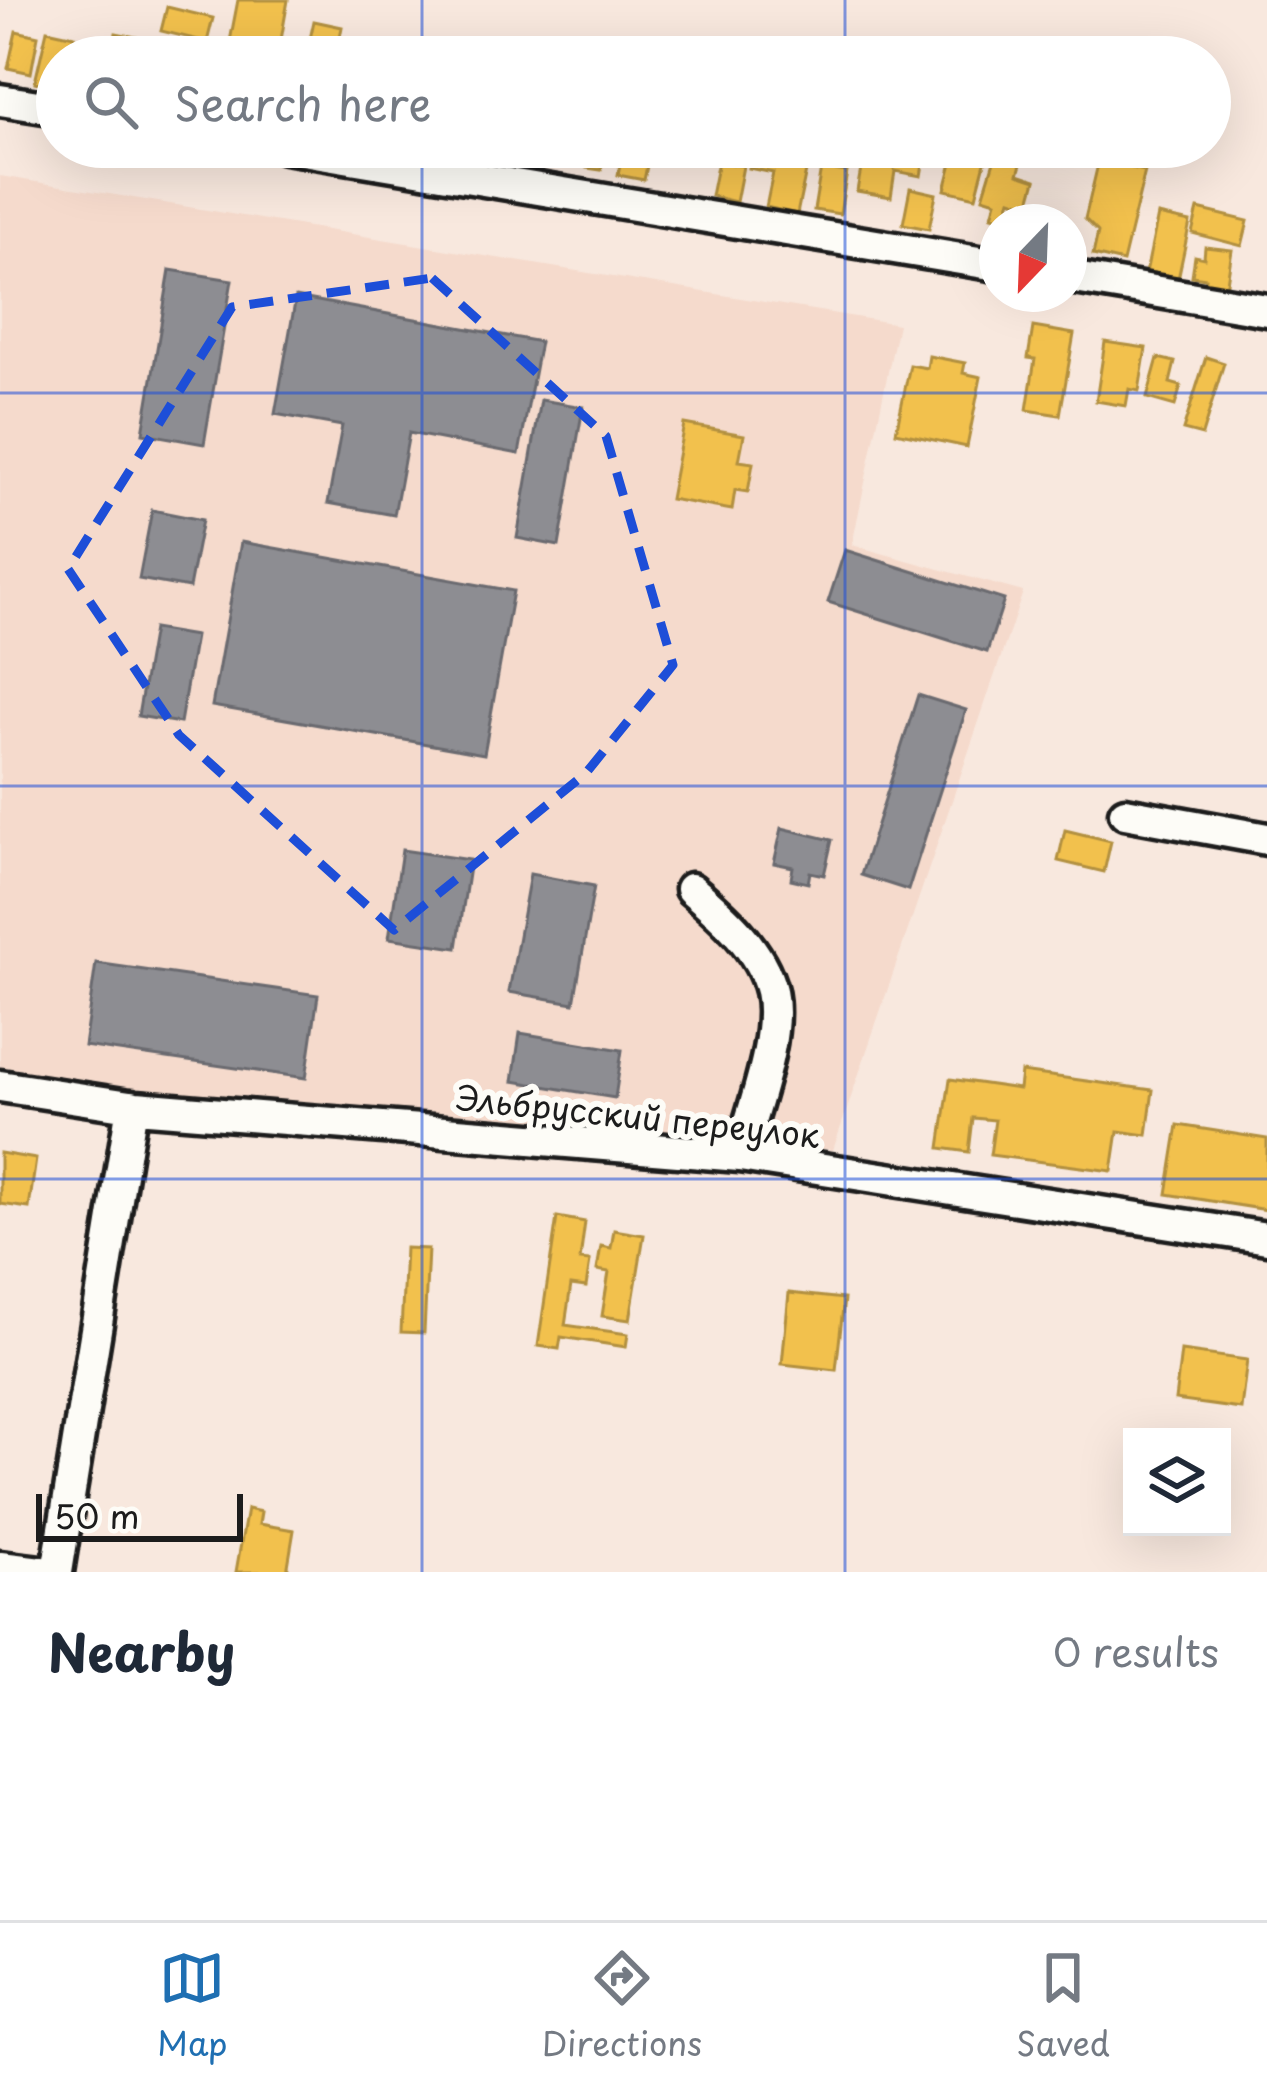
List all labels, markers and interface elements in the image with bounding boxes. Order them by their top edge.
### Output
search box [36,36,1231,168]
text: Search here [174,68,431,136]
icon: search [78,69,144,135]
north arrow [979,204,1087,312]
street label: Эльбрусский переулок [454,1071,823,1159]
map controls [1123,1428,1231,1536]
button: layers [1123,1428,1231,1536]
scale bar [36,1488,243,1541]
text: 50 m [54,1490,140,1540]
text: Nearby [48,1612,235,1689]
text: 0 results [1053,1621,1219,1680]
tab: Map [157,1945,228,2067]
tab: Directions [542,1945,702,2067]
tab: Saved [1016,1945,1110,2067]

